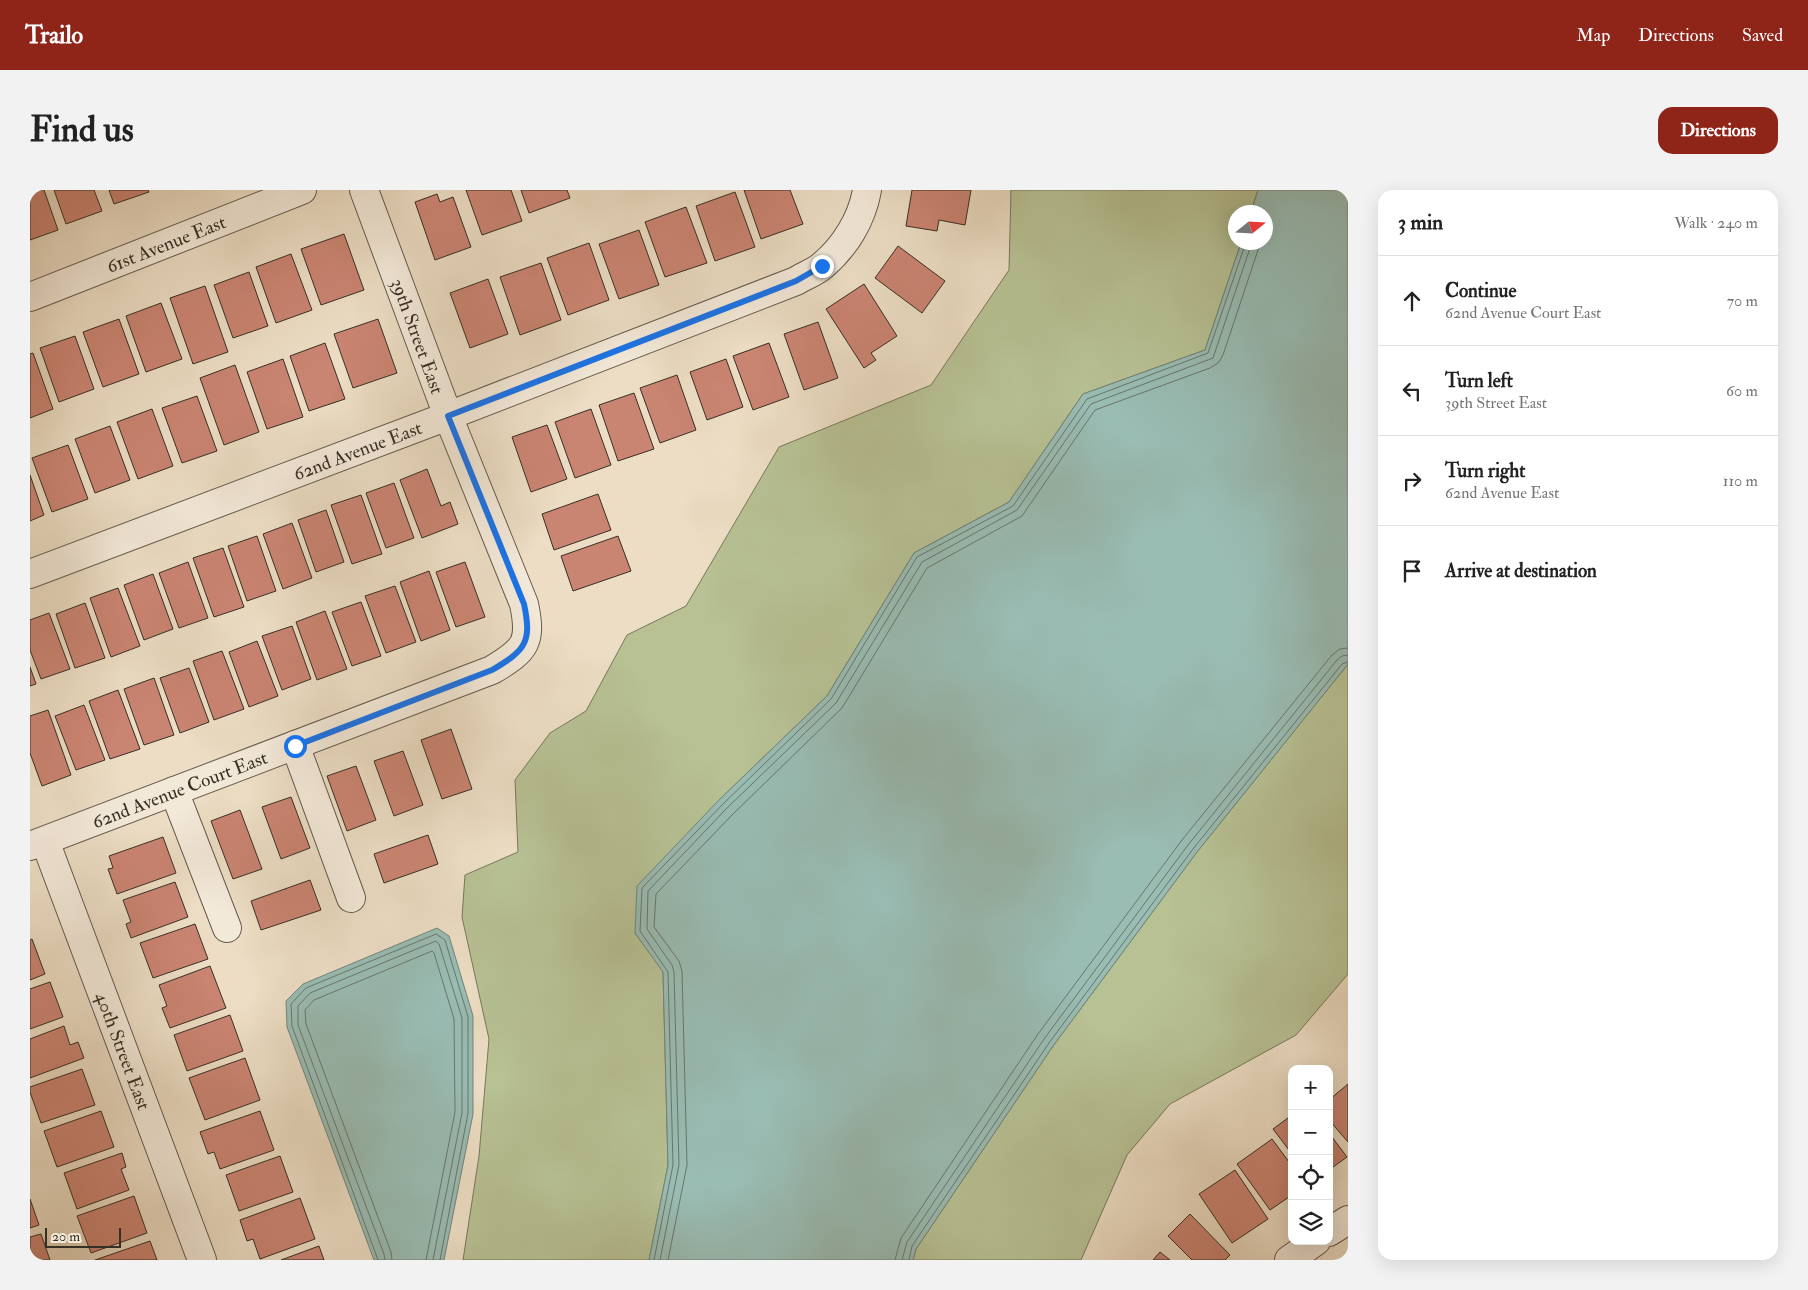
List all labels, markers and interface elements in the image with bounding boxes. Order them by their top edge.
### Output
text: Trailo [25,20,83,51]
text: Map [1577,24,1610,47]
text: Directions [1638,24,1714,47]
text: Saved [1742,24,1783,47]
button: Directions [1658,107,1778,154]
text: Find us [30,108,134,152]
north arrow [1228,205,1273,250]
text: 3 min [1398,209,1443,236]
street label: 61st Avenue East [103,210,229,279]
text: Walk · 240 m [1674,213,1758,233]
route end [811,255,834,278]
street label: 39th Street East [385,275,449,397]
text: Continue [1445,279,1516,303]
icon: ahead [1398,287,1426,315]
text: 70 m [1727,291,1758,311]
text: 62nd Avenue Court East [1445,303,1601,323]
text: Turn left [1445,369,1513,393]
icon: left [1398,377,1426,405]
text: 60 m [1726,381,1758,401]
text: 39th Street East [1445,393,1547,413]
street label: 62nd Avenue East [290,416,425,486]
text: Turn right [1445,459,1525,483]
icon: right [1398,467,1426,495]
text: 110 m [1723,471,1758,491]
text: 62nd Avenue East [1445,483,1559,503]
icon: arrive [1398,557,1426,585]
text: Arrive at destination [1445,559,1597,583]
route start [284,735,307,758]
street label: 62nd Avenue Court East [89,746,271,834]
street label: 40th Street East [90,989,156,1113]
map controls [1288,1065,1333,1245]
button: + [1288,1065,1333,1110]
button: − [1288,1110,1333,1155]
button: locate [1288,1155,1333,1200]
button: layers [1288,1200,1333,1245]
scale bar [45,1225,121,1248]
text: 20 m [52,1228,80,1245]

